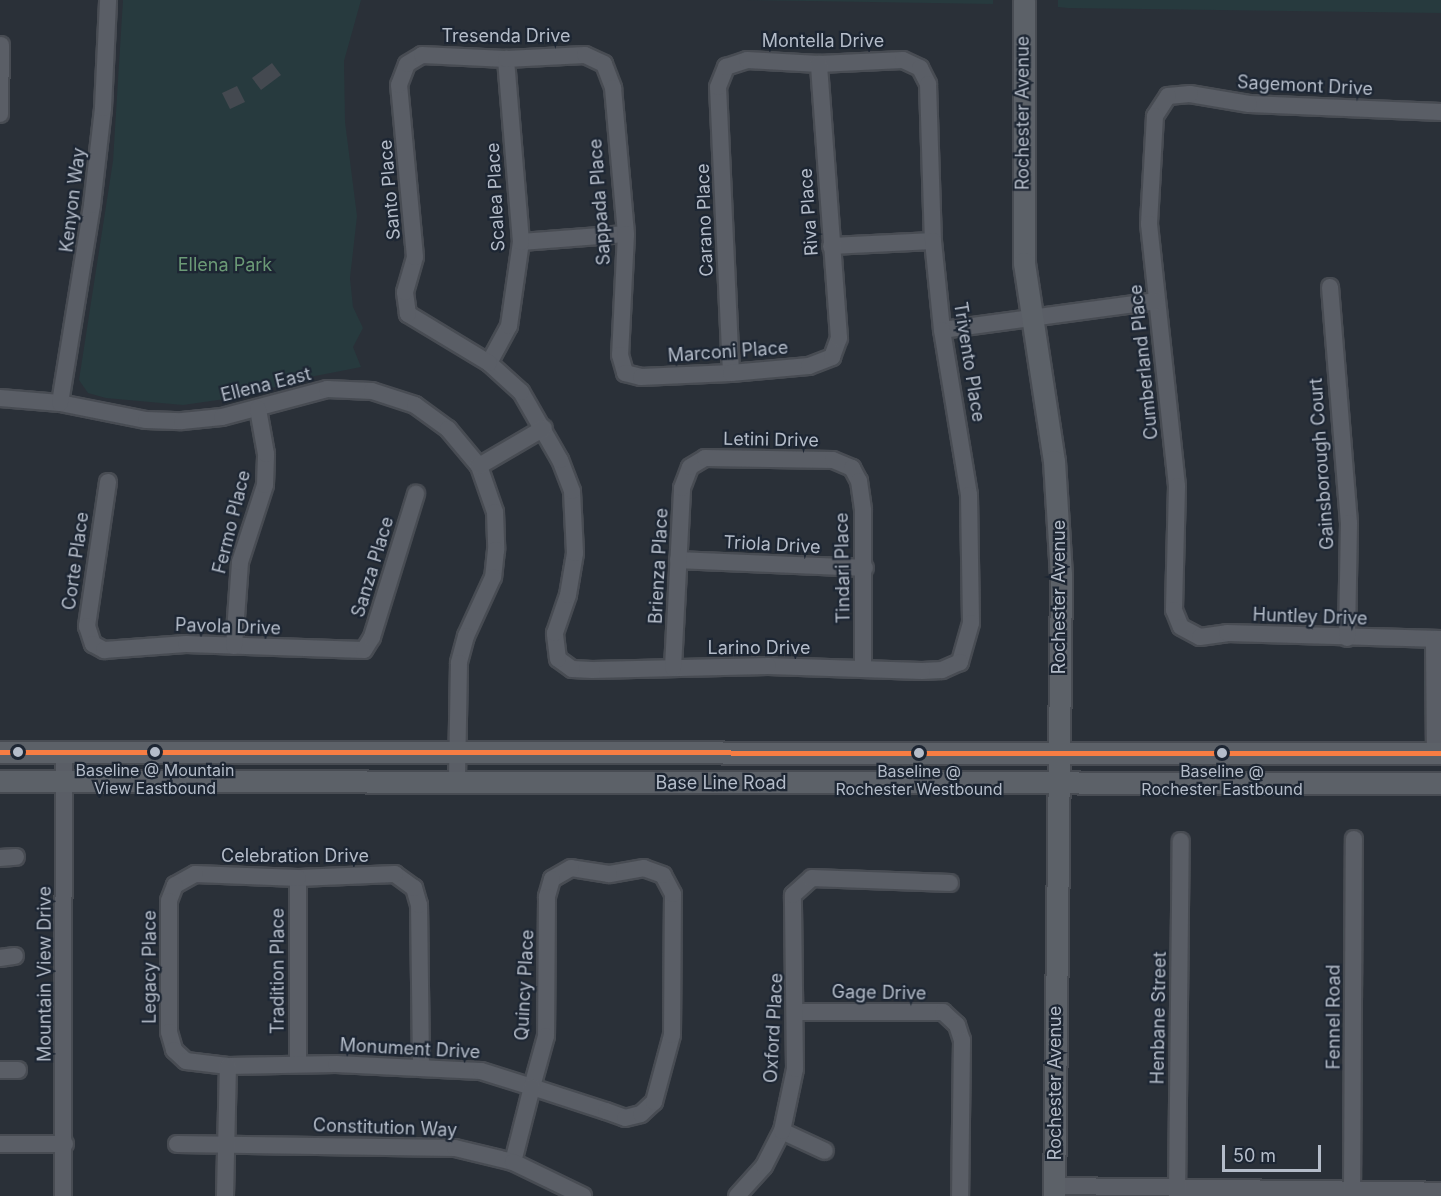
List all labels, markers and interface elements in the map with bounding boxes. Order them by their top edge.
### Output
street label: Tresenda Drive [441,25,571,47]
street label: Montella Drive [762,30,884,52]
street label: Rochester Avenue [1012,36,1034,190]
street label: Sagemont Drive [1237,72,1373,100]
street label: Sappada Place [585,138,615,266]
street label: Santo Place [375,139,405,241]
street label: Scalea Place [482,142,510,252]
street label: Kenyon Way [56,146,90,254]
street label: Carano Place [692,163,718,277]
street label: Riva Place [795,167,823,257]
park label: Ellena Park [178,254,272,276]
street label: Cumberland Place [1125,283,1163,441]
street label: Trivento Place [949,300,989,424]
street label: Marconi Place [667,337,789,367]
street label: Ellena East [219,363,313,407]
street label: Gainsborough Court [1305,377,1339,551]
street label: Letini Drive [723,428,819,452]
street label: Fermo Place [209,468,255,576]
street label: Brienza Place [645,507,673,625]
street label: Corte Place [58,510,94,612]
street label: Tindari Place [831,512,855,624]
street label: Sanza Place [347,514,399,620]
street label: Rochester Avenue [1048,520,1070,674]
street label: Triola Drive [723,532,821,558]
street label: Huntley Drive [1252,604,1368,630]
street label: Pavola Drive [175,614,281,640]
street label: Larino Drive [708,637,810,659]
unlabelled marker [12,746,24,758]
marker: Baseline @ Mountain View Eastbound [149,746,161,758]
marker: Baseline @ Rochester Westbound [913,747,925,759]
marker: Baseline @ Rochester Eastbound [1216,747,1228,759]
place label: Baseline @ Mountain View Eastbound [76,760,234,798]
place label: Baseline @ Rochester Westbound [835,761,1003,799]
place label: Baseline @ Rochester Eastbound [1141,761,1303,799]
street label: Base Line Road [655,772,787,794]
street label: Celebration Drive [221,845,369,867]
street label: Mountain View Drive [34,886,56,1062]
street label: Tradition Place [267,908,289,1034]
street label: Legacy Place [139,910,161,1024]
street label: Quincy Place [511,929,539,1041]
street label: Henbane Street [1147,951,1171,1085]
street label: Fennel Road [1323,964,1345,1070]
street label: Oxford Place [760,972,788,1084]
street label: Gage Drive [831,981,927,1005]
street label: Rochester Avenue [1044,1006,1066,1160]
street label: Monument Drive [339,1035,481,1063]
street label: Constitution Way [312,1115,458,1141]
scale bar [1225,1133,1324,1171]
text: 50 m [1233,1145,1276,1166]

